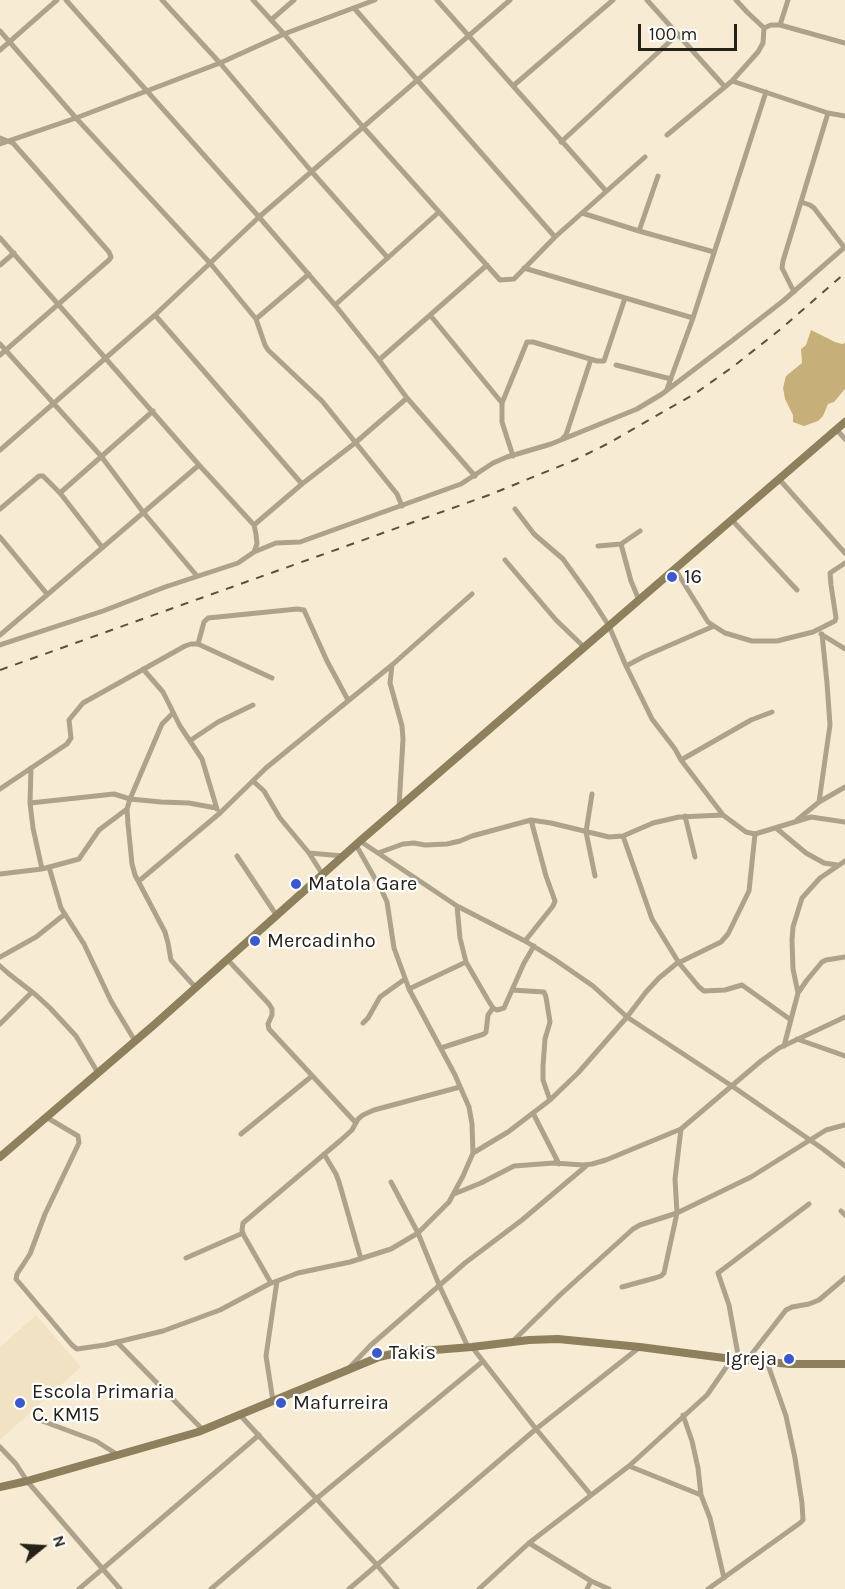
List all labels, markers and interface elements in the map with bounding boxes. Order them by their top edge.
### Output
scale bar [641,12,740,50]
text: 100 m [649,23,697,45]
place label: 16 [684,565,702,589]
marker: 16 [665,570,679,584]
place label: Matola Gare [308,872,417,896]
marker: Matola Gare [289,877,303,891]
place label: Mercadinho [267,929,376,953]
marker: Mercadinho [248,934,262,948]
place label: Takis [389,1341,436,1365]
marker: Takis [370,1346,384,1360]
place label: Igreja [725,1347,777,1371]
marker: Igreja [782,1352,796,1366]
place label: Escola Primaria C. KM15 [32,1380,175,1427]
place label: Mafurreira [293,1391,389,1415]
marker: Escola Primaria C. KM15 [13,1396,27,1410]
marker: Mafurreira [274,1396,288,1410]
north arrow [12,1517,72,1577]
text: N [49,1533,70,1550]

